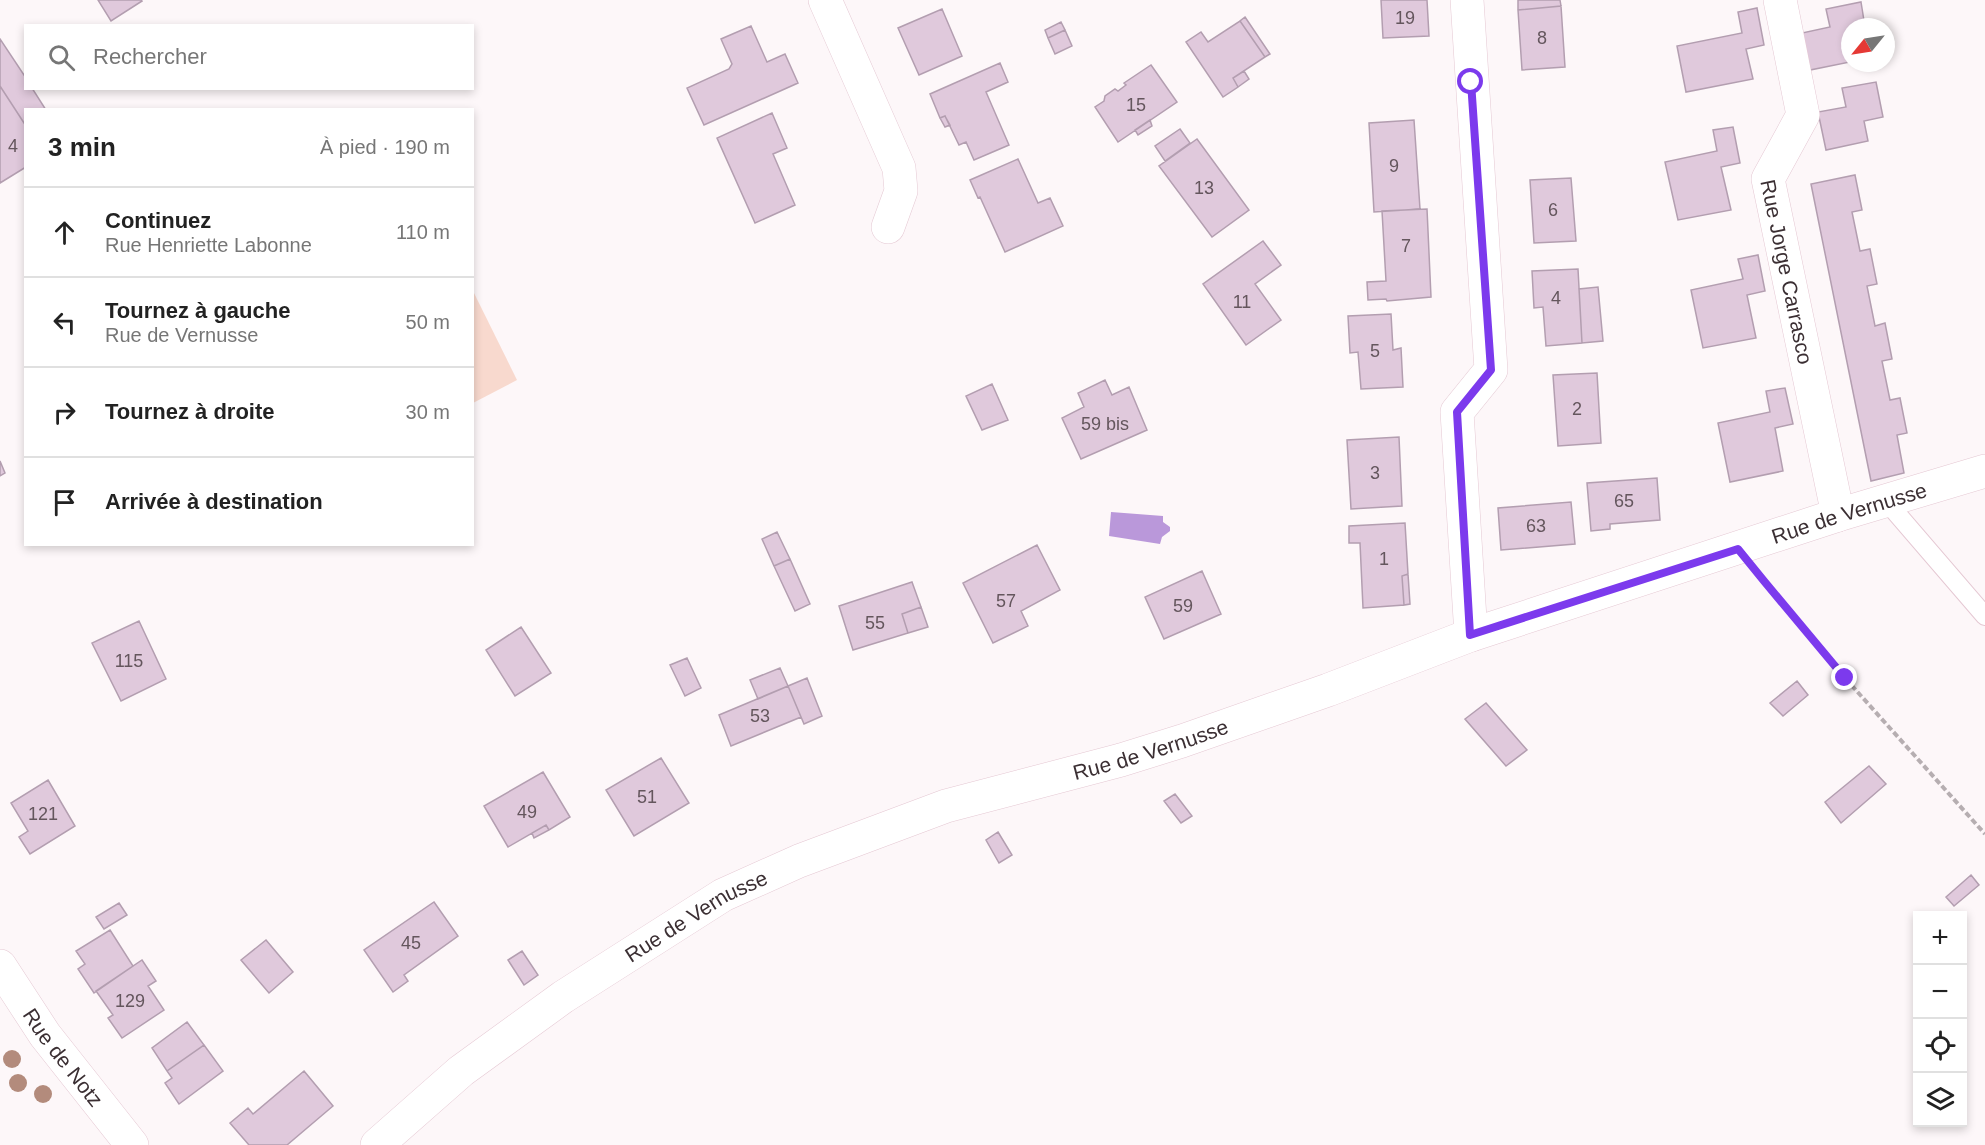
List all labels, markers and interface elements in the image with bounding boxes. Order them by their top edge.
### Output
house number: 19 [1395,8,1415,28]
north arrow [1841,18,1895,72]
search box [24,24,474,90]
house number: 8 [1537,28,1547,48]
icon: search [45,41,78,74]
text: Rechercher [93,44,207,69]
route start [1457,68,1483,94]
house number: 15 [1126,95,1146,115]
text: 3 min [48,132,116,162]
house number: 4 [8,136,18,156]
text: À pied · 190 m [320,136,450,158]
house number: 9 [1389,156,1399,176]
street label: Rue Jorge Carrasco [1757,177,1818,366]
house number: 13 [1194,178,1214,198]
house number: 6 [1548,200,1558,220]
text: Continuez [105,208,211,233]
icon: ahead [48,216,81,249]
text: 110 m [396,221,450,243]
text: Rue Henriette Labonne [105,234,312,256]
house number: 7 [1401,236,1411,256]
house number: 4 [1551,288,1561,308]
house number: 11 [1233,292,1251,312]
text: Tournez à gauche [105,298,290,323]
icon: left [48,306,81,339]
text: 50 m [406,311,450,333]
text: Rue de Vernusse [105,324,258,346]
house number: 5 [1370,341,1380,361]
icon: right [48,396,81,429]
text: Tournez à droite [105,399,275,424]
house number: 2 [1572,399,1582,419]
text: 30 m [406,401,450,423]
house number: 59 bis [1081,414,1129,434]
house number: 3 [1370,463,1380,483]
street label: Rue de Vernusse [1769,478,1929,547]
icon: arrive [48,486,81,519]
text: Arrivée à destination [105,489,323,514]
house number: 65 [1614,491,1634,511]
house number: 63 [1526,516,1546,536]
house number: 1 [1379,549,1389,569]
house number: 57 [996,591,1016,611]
house number: 59 [1173,596,1193,616]
house number: 55 [865,613,885,633]
house number: 115 [115,651,143,671]
route end [1831,664,1857,690]
house number: 53 [750,706,770,726]
street label: Rue de Vernusse [1070,714,1231,784]
house number: 51 [637,787,657,807]
house number: 49 [517,802,537,822]
house number: 121 [28,804,58,824]
street label: Rue de Vernusse [620,865,771,966]
map controls [1913,911,1967,1127]
button: + [1913,911,1967,965]
house number: 45 [401,933,421,953]
button: − [1913,965,1967,1019]
house number: 129 [115,991,145,1011]
street label: Rue de Notz [19,1004,108,1110]
button: locate [1913,1019,1967,1073]
button: layers [1913,1073,1967,1127]

